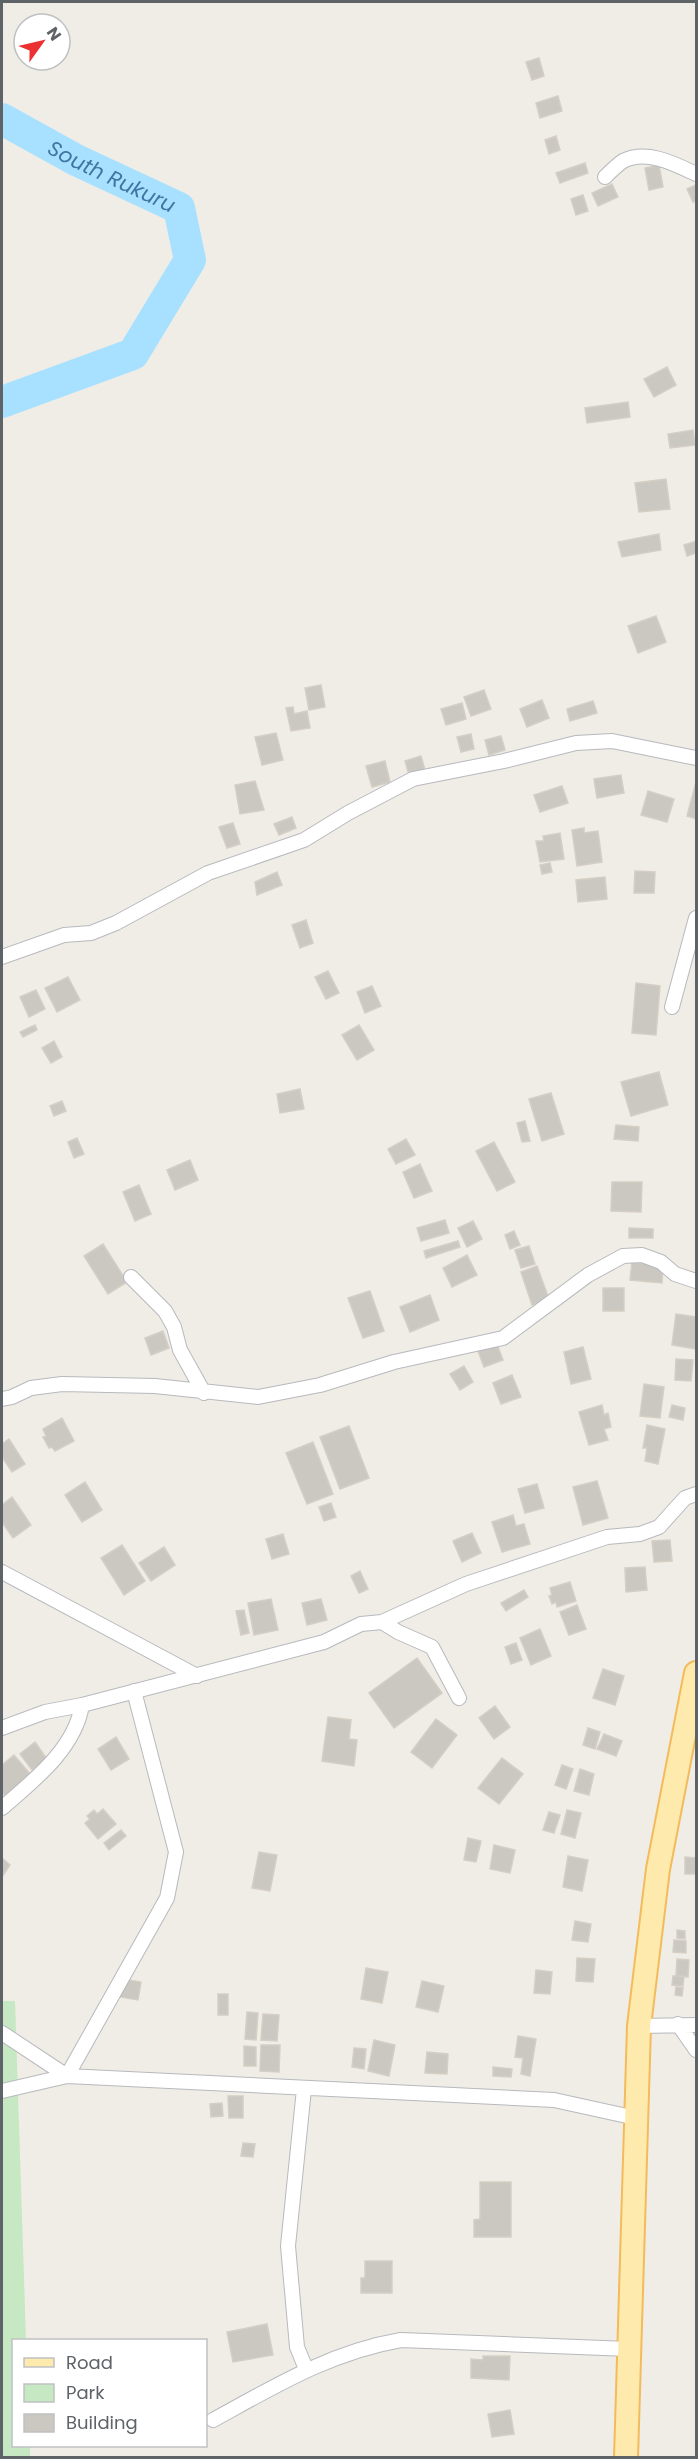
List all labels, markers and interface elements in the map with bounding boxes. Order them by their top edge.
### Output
north arrow [12,12,72,72]
text: N [41,22,67,45]
water label: South Rukuru [43,133,181,219]
legend [12,2339,207,2447]
text: Road [66,2350,113,2375]
text: Park [66,2380,105,2405]
text: Building [66,2410,138,2435]

